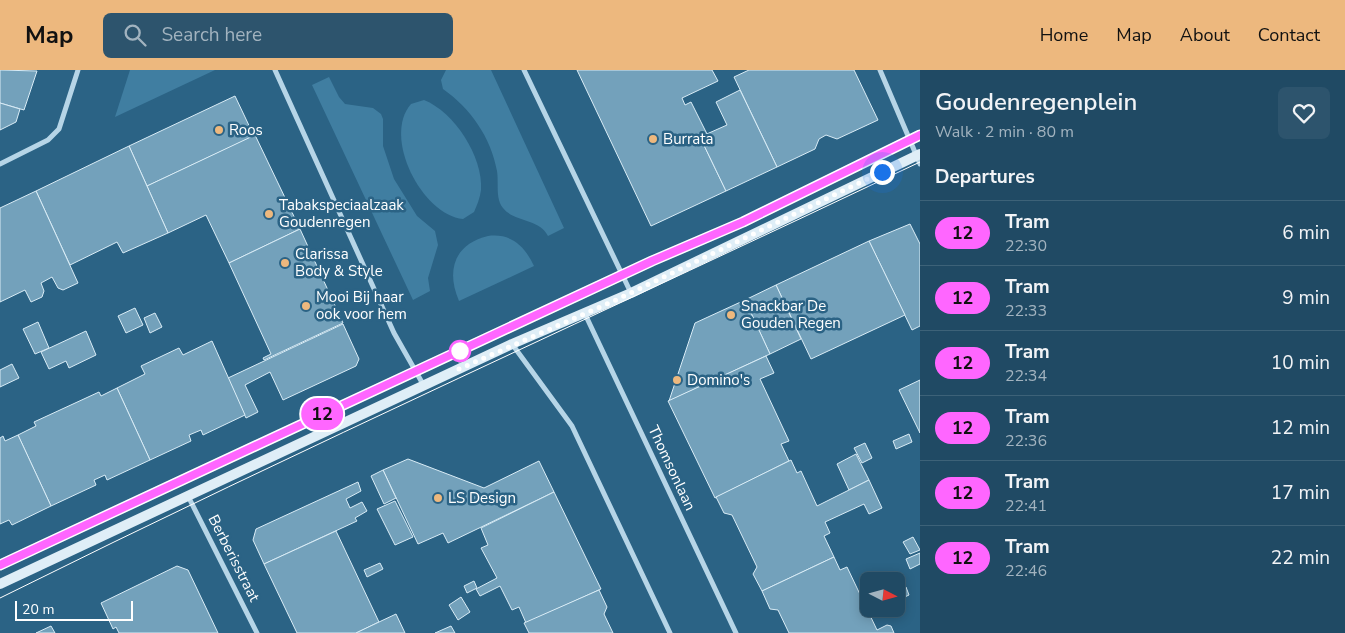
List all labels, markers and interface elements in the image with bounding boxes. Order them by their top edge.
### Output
search box [103,13,453,58]
text: Map [25,19,73,51]
icon: search [121,21,149,49]
text: Search here [161,22,262,48]
text: Home [1040,23,1088,47]
text: Map [1116,23,1152,47]
text: About [1180,23,1230,47]
text: Contact [1258,23,1320,47]
text: Goudenregenplein [935,86,1137,118]
button: heart [1278,87,1330,139]
place label: Roos [229,120,263,140]
text: Walk · 2 min · 80 m [935,121,1074,143]
marker: Roos [213,124,225,136]
place label: Burrata [663,129,713,149]
marker: Burrata [647,133,659,145]
your location [870,160,895,185]
text: Departures [935,164,1035,190]
place label: Tabakspeciaalzaak Goudenregen [279,195,404,232]
marker: Tabakspeciaalzaak Goudenregen [263,208,275,220]
text: Tram [1005,209,1050,235]
text: 6 min [1282,220,1330,246]
text: 12 [952,221,973,245]
text: 22:30 [1005,235,1047,257]
place label: Clarissa Body & Style [295,244,383,281]
marker: Clarissa Body & Style [279,257,291,269]
text: Tram [1005,274,1050,300]
text: 9 min [1282,285,1330,311]
text: 12 [952,286,973,310]
place label: Mooi Bij haar ook voor hem [316,287,407,324]
place label: Snackbar De Gouden Regen [741,296,841,333]
marker: Mooi Bij haar ook voor hem [300,300,312,312]
text: 22:33 [1005,300,1047,322]
marker: Snackbar De Gouden Regen [725,309,737,321]
text: Tram [1005,339,1050,365]
unlabelled marker [449,340,471,362]
text: 10 min [1271,350,1330,376]
text: 12 [952,351,973,375]
text: 22:34 [1005,365,1047,387]
place label: Domino's [687,370,750,390]
marker: Domino's [671,374,683,386]
line badge: 12 [300,398,344,430]
text: 12 [311,402,333,426]
text: Tram [1005,404,1050,430]
text: 12 min [1271,415,1330,441]
text: 12 [952,416,973,440]
street label: Thomsonlaan [644,422,700,514]
text: 22:36 [1005,430,1047,452]
text: Tram [1005,469,1050,495]
text: 17 min [1271,480,1330,506]
text: 12 [952,481,973,505]
place label: LS Design [448,488,516,508]
marker: LS Design [432,492,444,504]
text: 22:41 [1005,495,1047,517]
street label: Berberisstraat [203,511,265,606]
text: Tram [1005,534,1050,560]
text: 22 min [1271,545,1330,571]
text: 12 [952,546,973,570]
text: 22:46 [1005,560,1047,582]
north arrow [860,572,905,618]
map controls [860,572,905,617]
scale bar [15,598,132,621]
text: 20 m [22,600,54,619]

